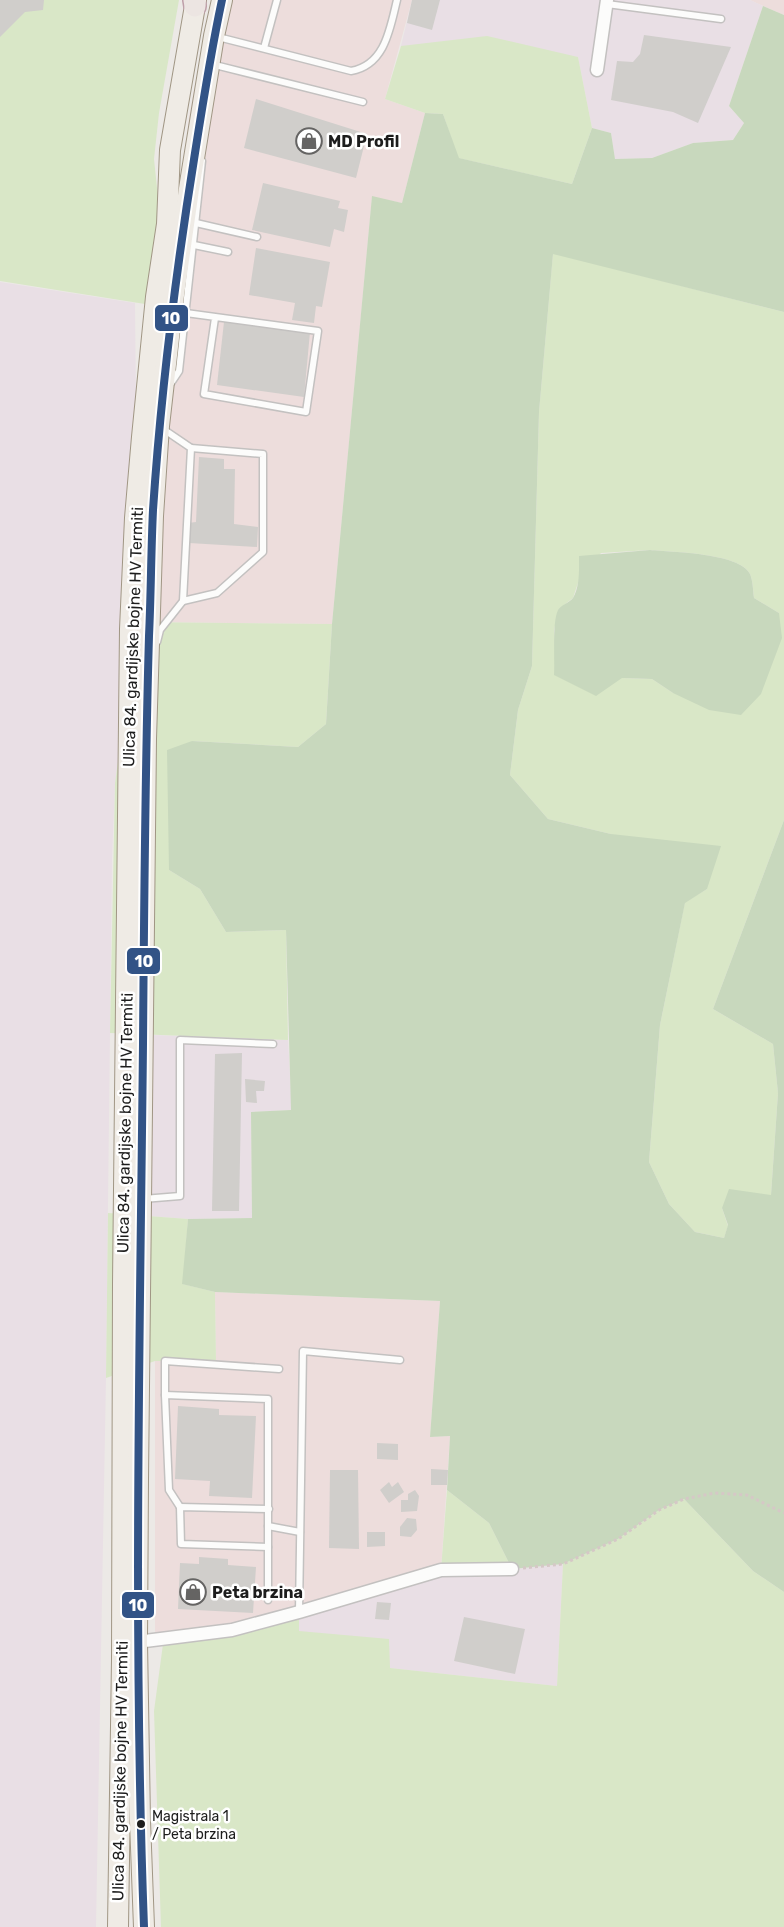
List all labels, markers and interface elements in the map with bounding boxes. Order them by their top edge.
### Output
shop icon: MD Profil [294,126,324,156]
place label: MD Profil [328,132,399,151]
line badge: 10 [154,304,189,332]
text: 10 [162,309,181,328]
street label: Ulica 84. gardijske bojne HV Termiti [119,507,147,767]
line badge: 10 [126,947,161,975]
text: 10 [135,952,154,971]
street label: Ulica 84. gardijske bojne HV Termiti [113,993,137,1253]
shop icon: Peta brzina [178,1577,208,1607]
place label: Peta brzina [212,1583,303,1602]
line badge: 10 [121,1591,155,1619]
text: 10 [129,1596,148,1615]
street label: Ulica 84. gardijske bojne HV Termiti [108,1641,132,1901]
place label: Magistrala 1 / Peta brzina [152,1808,236,1843]
marker: Magistrala 1 / Peta brzina [135,1818,147,1830]

